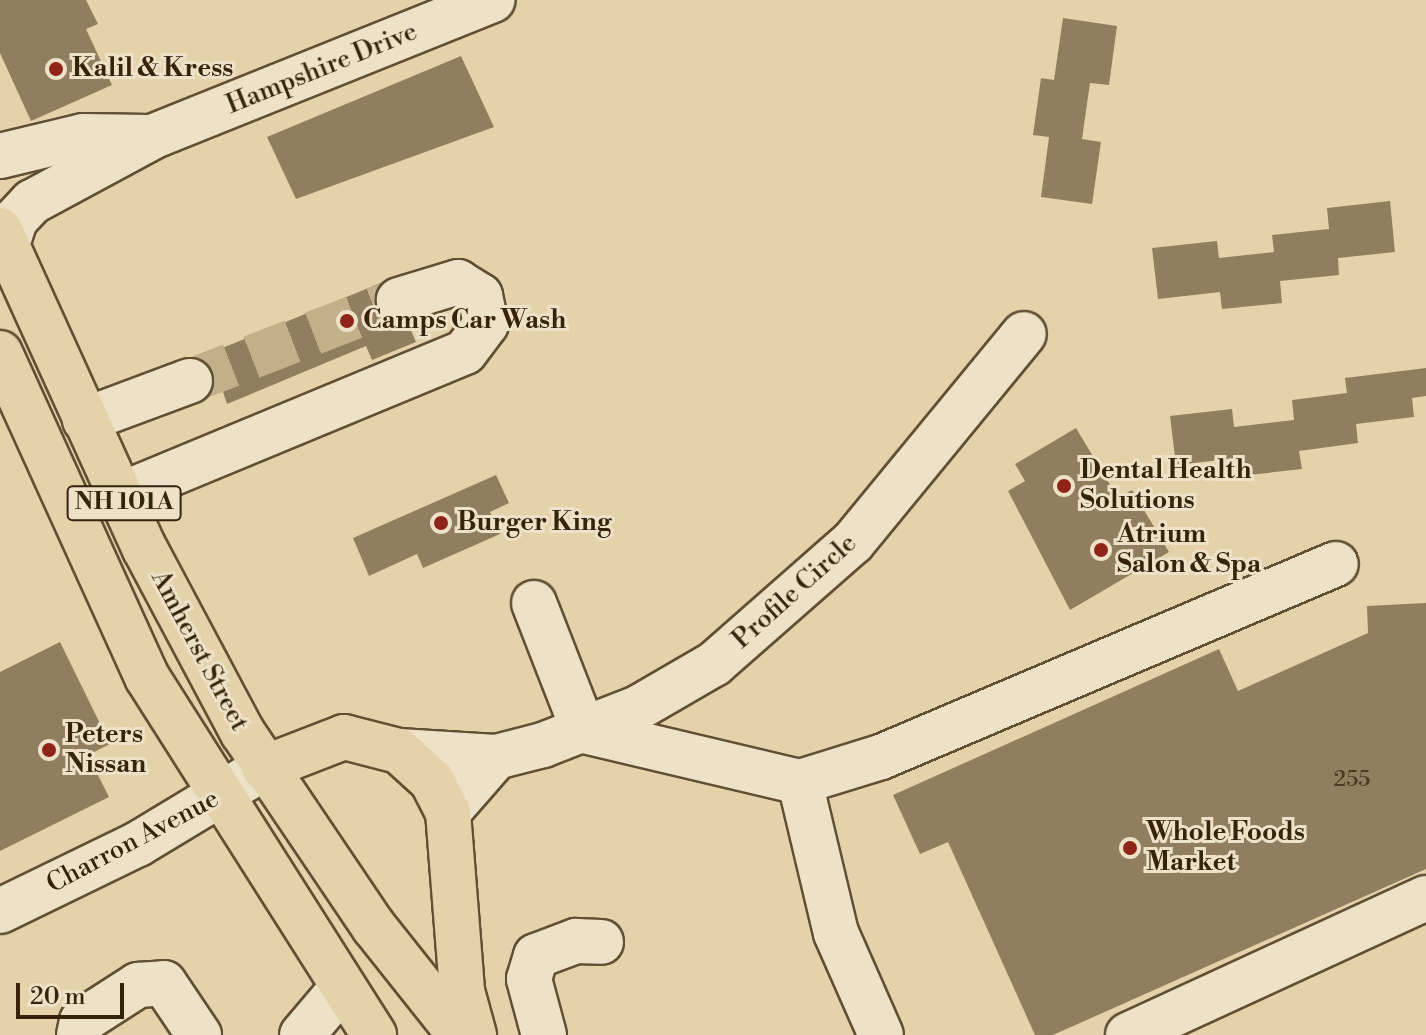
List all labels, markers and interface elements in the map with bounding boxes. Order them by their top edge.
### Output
street label: Hampshire Drive [222,17,422,121]
place label: Kalil & Kress [72,53,233,85]
marker: Kalil & Kress [47,60,65,78]
place label: Camps Car Wash [363,305,566,337]
marker: Camps Car Wash [338,312,356,330]
place label: Dental Health Solutions [1080,455,1251,516]
marker: Dental Health Solutions [1055,477,1073,495]
road number: NH 101A [66,483,182,523]
place label: Burger King [457,507,611,539]
marker: Burger King [432,514,450,532]
place label: Atrium Salon & Spa [1117,519,1261,580]
street label: Profile Circle [727,528,863,656]
marker: Atrium Salon & Spa [1092,541,1110,559]
street label: Amherst Street [144,565,254,737]
place label: Peters Nissan [65,719,146,780]
marker: Peters Nissan [40,741,58,759]
house number: 255 [1334,767,1370,793]
street label: Charron Avenue [42,784,224,900]
place label: Whole Foods Market [1146,817,1305,878]
marker: Whole Foods Market [1121,839,1139,857]
scale bar [20,967,128,1017]
text: 20 m [30,982,86,1012]

